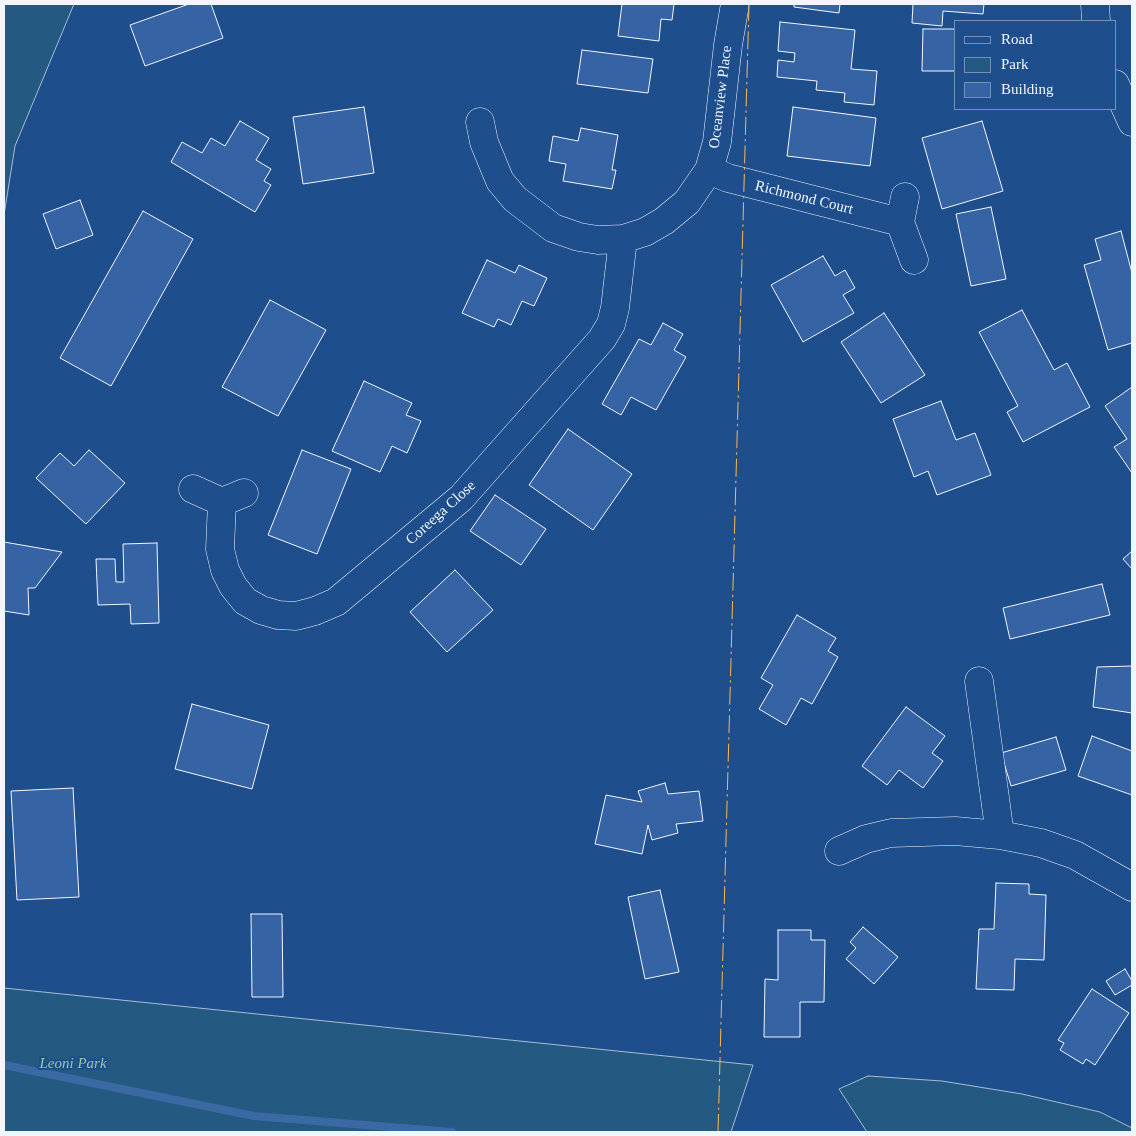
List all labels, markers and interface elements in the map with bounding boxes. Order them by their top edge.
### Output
legend [954,20,1116,110]
text: Road [1001,31,1033,47]
street label: Oceanview Place [706,44,736,150]
text: Park [1001,56,1029,72]
text: Building [1001,81,1054,97]
street label: Richmond Court [753,177,855,219]
street label: Coreega Close [402,477,480,549]
park label: Leoni Park [39,1055,107,1073]

